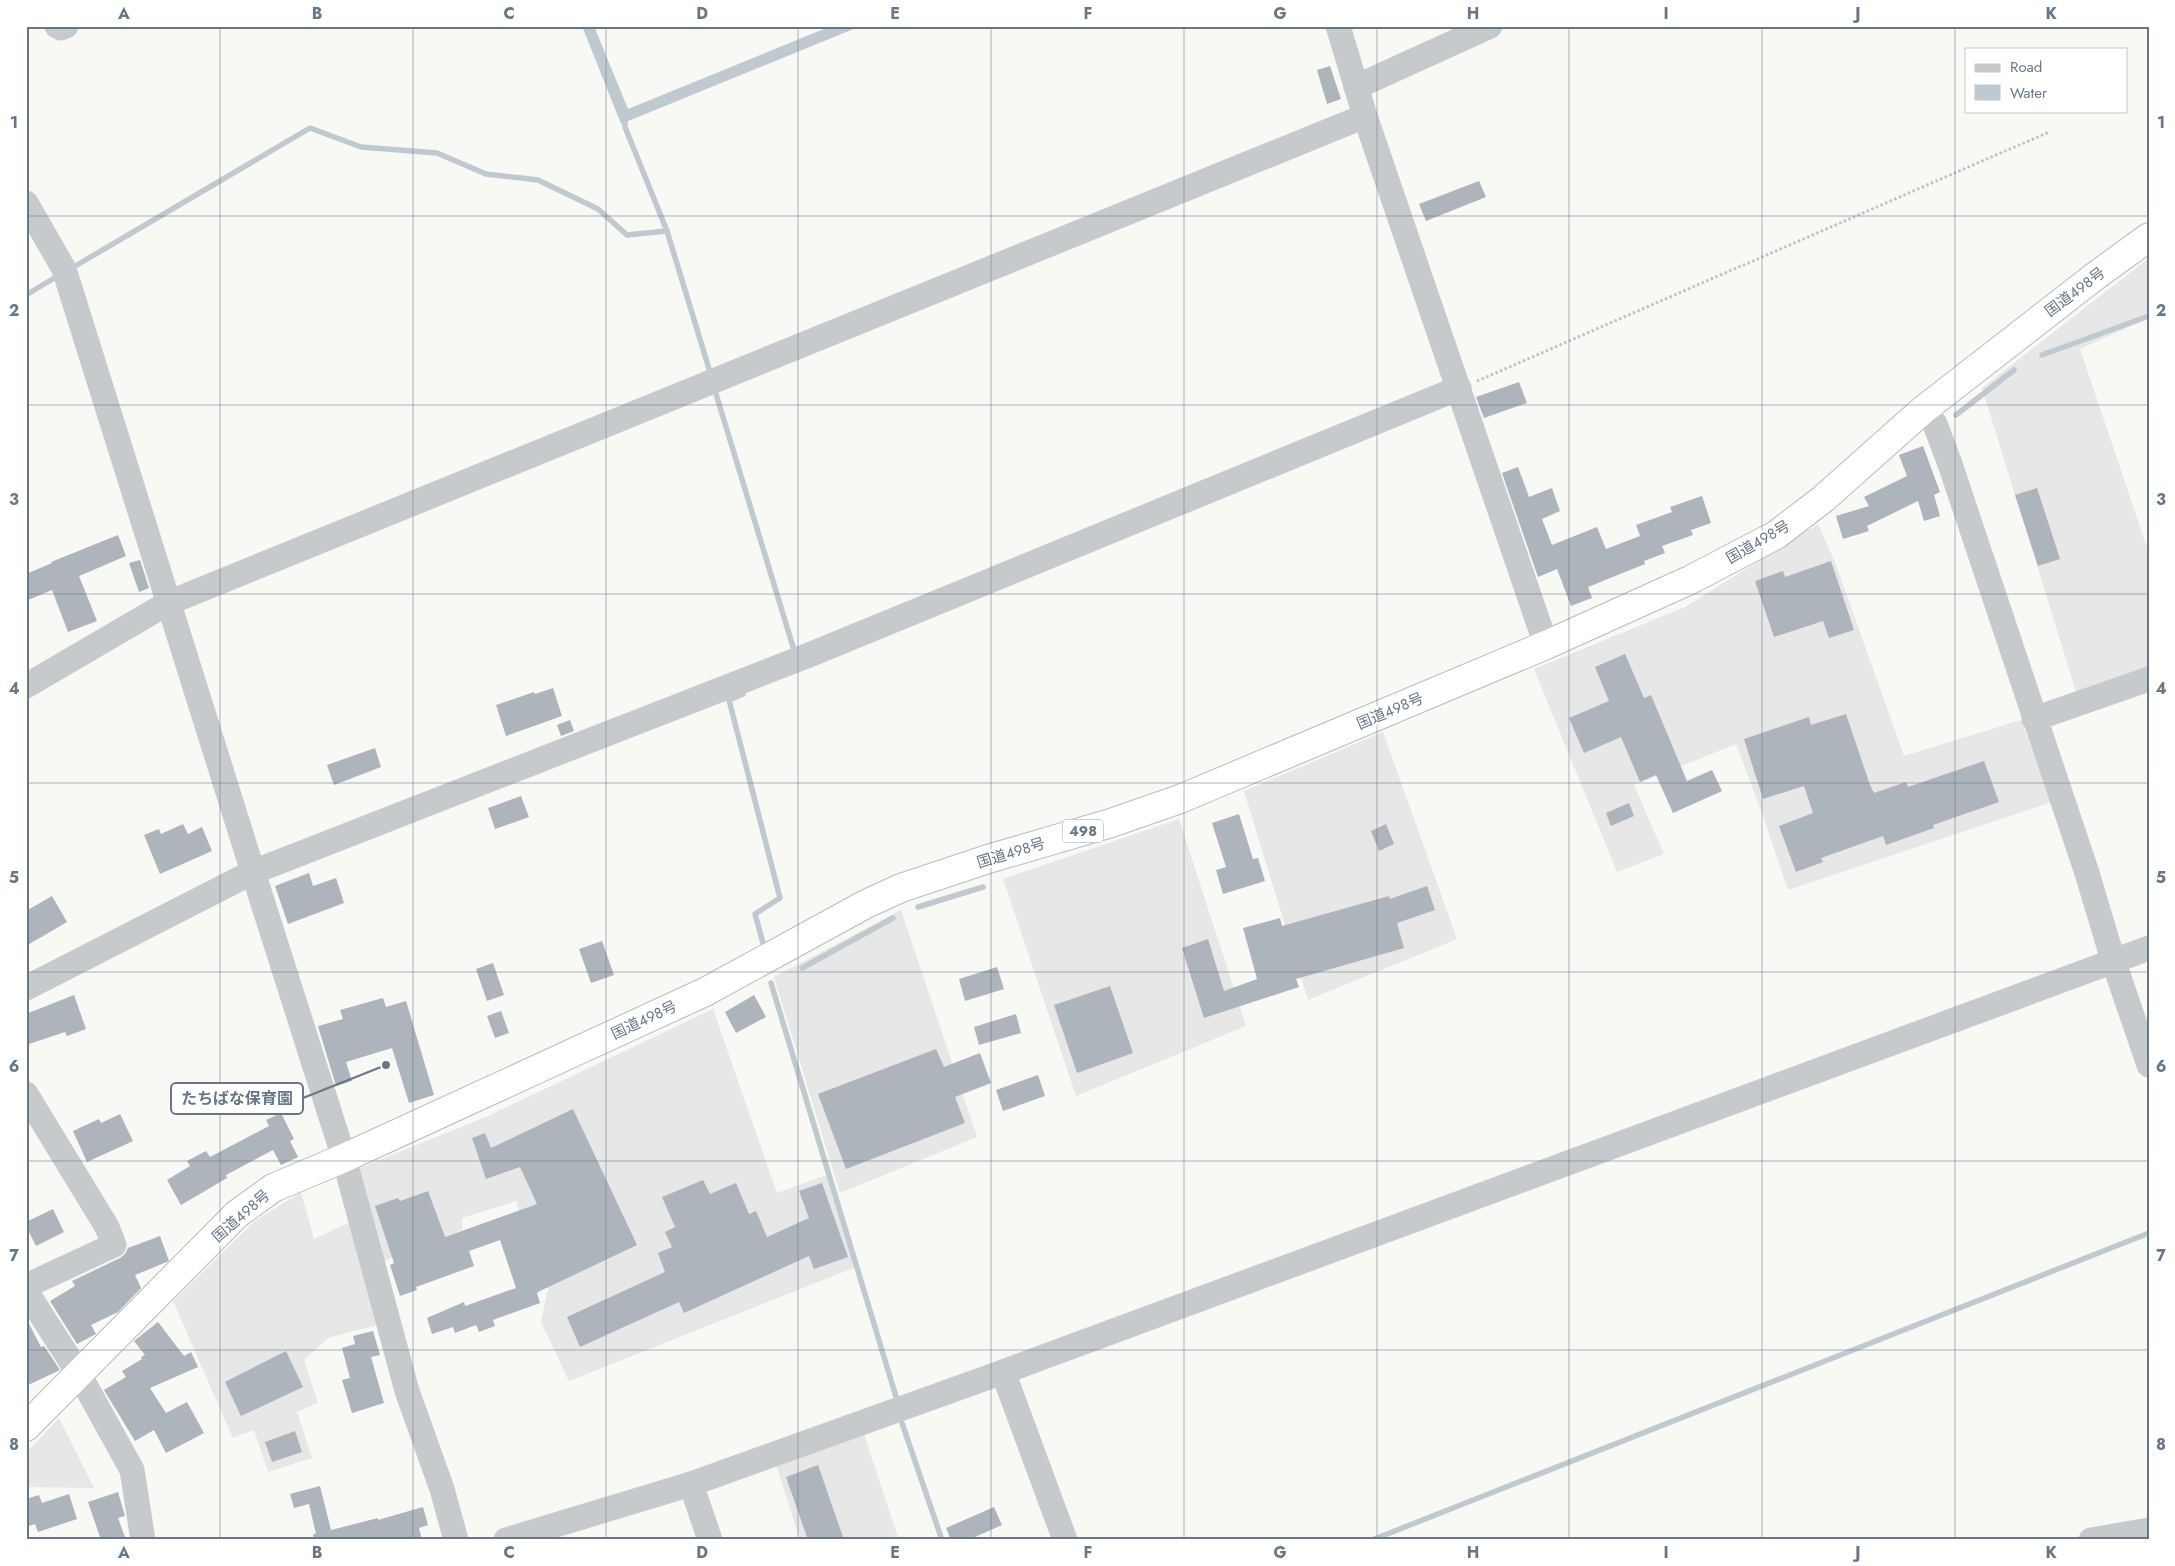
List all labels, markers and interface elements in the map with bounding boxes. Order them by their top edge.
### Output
text: A [117,2,130,25]
text: B [312,2,322,25]
text: C [503,2,515,25]
text: D [696,2,708,25]
text: E [890,2,900,25]
text: F [1084,2,1092,25]
text: G [1273,2,1287,25]
text: H [1467,2,1479,25]
text: I [1663,2,1669,25]
text: J [1852,2,1861,25]
text: K [2045,2,2057,25]
legend [1965,48,2128,112]
text: Road [2010,56,2042,78]
text: Water [2010,82,2048,104]
text: 1 [10,111,18,134]
text: 1 [2157,111,2165,134]
street label: 国道498号 [2040,262,2110,322]
text: 2 [9,299,19,322]
text: 2 [2156,299,2166,322]
text: 3 [9,488,19,511]
text: 3 [2156,488,2166,511]
street label: 国道498号 [1722,515,1794,569]
text: 4 [8,677,20,700]
text: 4 [2155,677,2167,700]
street label: 国道498号 [1353,687,1427,735]
road number: 498 [1063,819,1103,842]
street label: 国道498号 [974,832,1048,874]
text: 5 [9,866,19,889]
text: 5 [2156,866,2166,889]
street label: 国道498号 [607,995,681,1045]
text: 6 [9,1055,19,1078]
text: 6 [2156,1055,2166,1078]
callout: たちばな保育園 [171,1083,303,1114]
text: たちばな保育園 [181,1087,293,1110]
street label: 国道498号 [207,1185,275,1247]
text: 7 [9,1244,19,1267]
text: 7 [2156,1244,2166,1267]
text: 8 [9,1433,19,1456]
text: 8 [2156,1433,2166,1456]
text: A [117,1541,130,1564]
text: B [312,1541,322,1564]
text: C [503,1541,515,1564]
text: D [696,1541,708,1564]
text: E [890,1541,900,1564]
text: F [1084,1541,1092,1564]
text: G [1273,1541,1287,1564]
text: H [1467,1541,1479,1564]
text: I [1663,1541,1669,1564]
text: J [1852,1541,1861,1564]
text: K [2045,1541,2057,1564]

